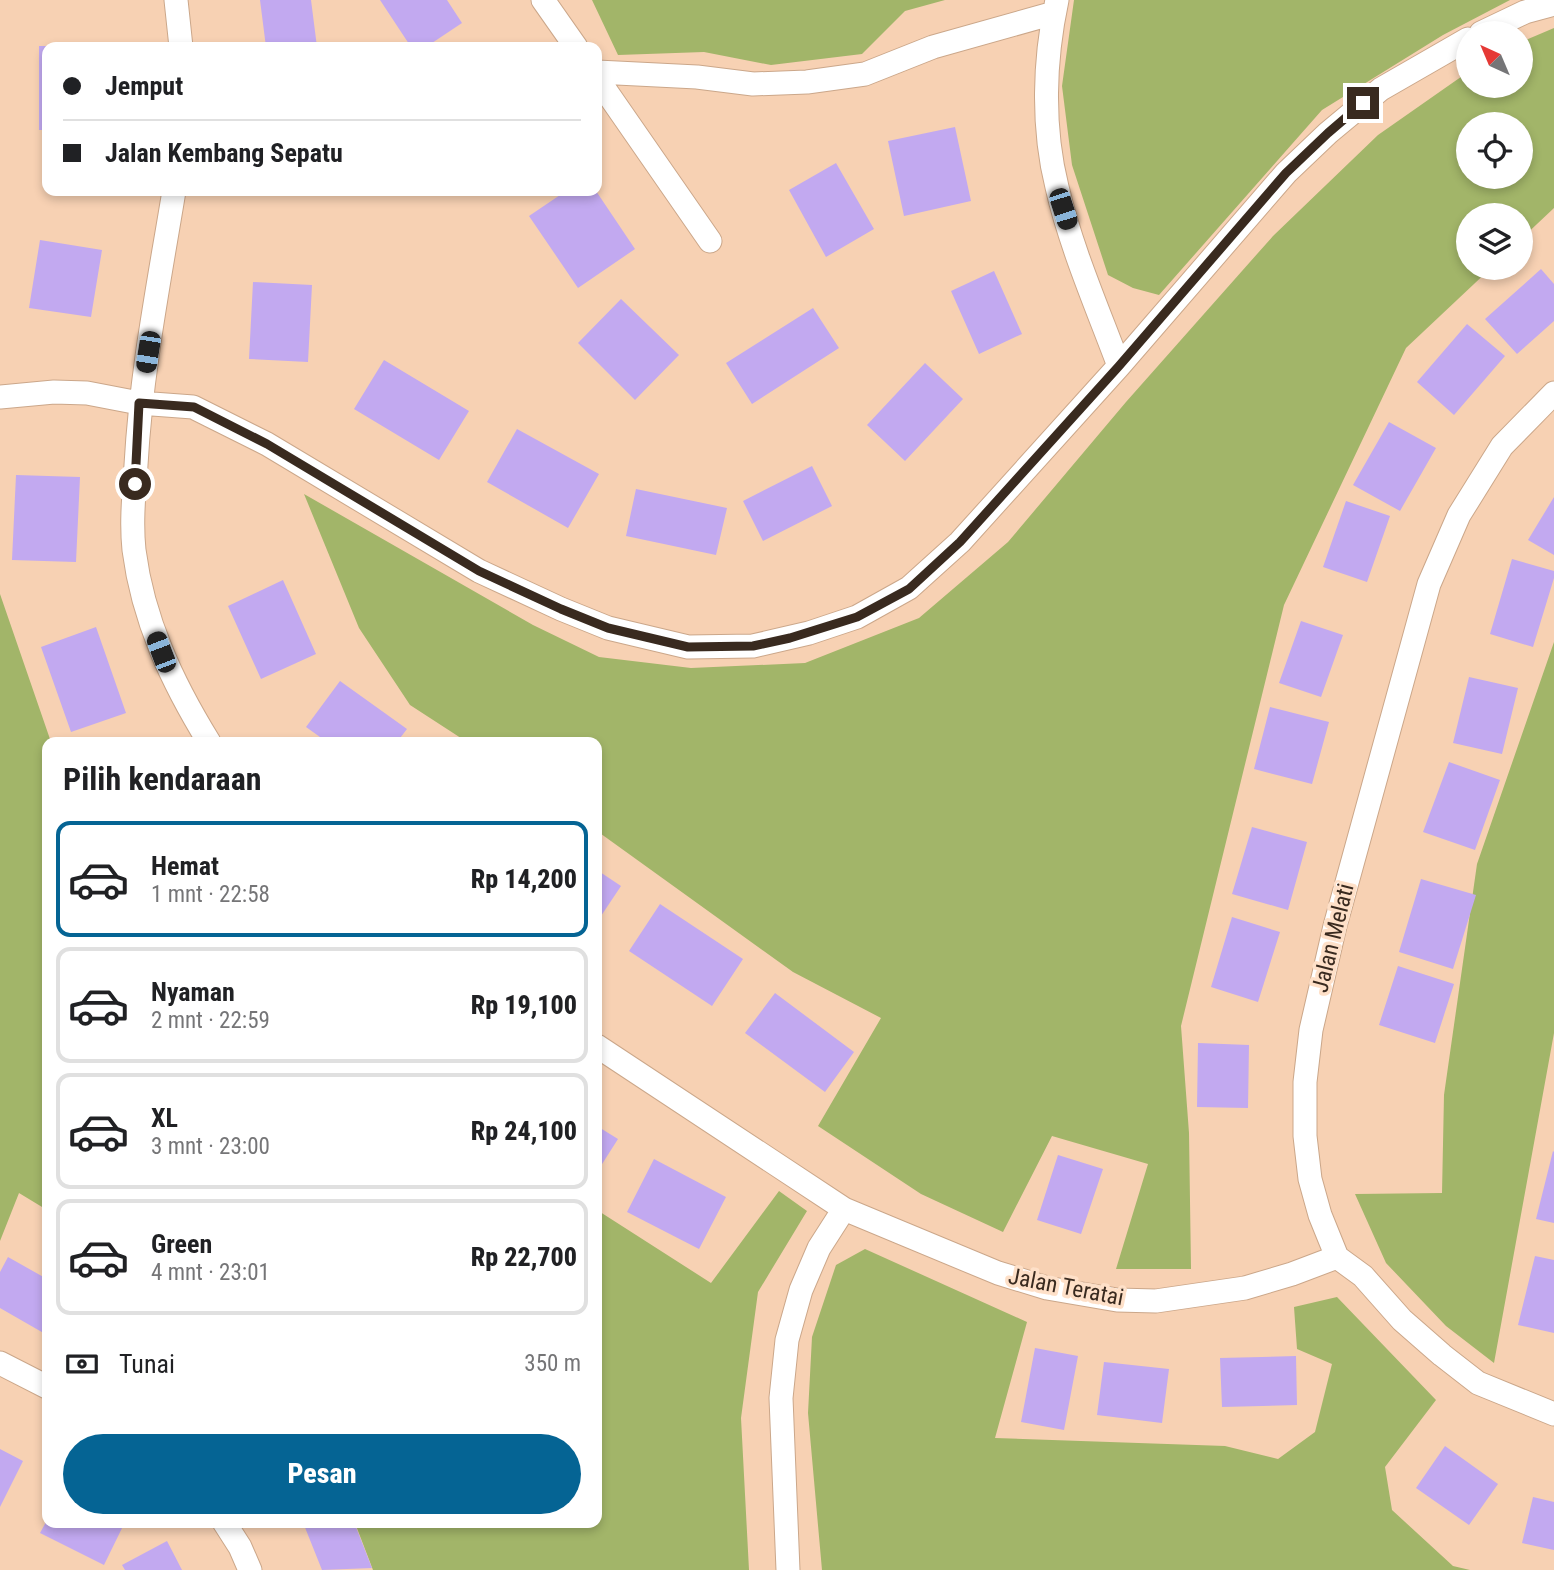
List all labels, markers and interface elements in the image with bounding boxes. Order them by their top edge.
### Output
north arrow [1456,21,1533,98]
map controls [1456,21,1533,280]
text: Jemput [105,71,183,101]
route end [1347,87,1379,119]
button: locate [1456,112,1533,189]
text: Jalan Kembang Sepatu [105,138,343,168]
car [1047,186,1080,232]
button: layers [1456,203,1533,280]
car [135,330,162,374]
route start [119,468,151,500]
car [144,629,179,675]
text: Pilih kendaraan [63,760,262,798]
icon: car [67,848,130,911]
text: Hemat [151,851,219,881]
text: Rp 14,200 [471,864,577,894]
text: 1 mnt · 22:58 [151,881,270,908]
street label: Jalan Melati [1306,881,1360,995]
icon: car [67,974,130,1037]
text: Nyaman [151,977,235,1007]
text: Rp 19,100 [471,990,577,1020]
text: 2 mnt · 22:59 [151,1007,270,1034]
icon: car [67,1100,130,1163]
text: XL [151,1103,178,1133]
text: Rp 24,100 [471,1116,577,1146]
text: 3 mnt · 23:00 [151,1133,270,1160]
icon: car [67,1226,130,1289]
text: Green [151,1229,212,1259]
text: Rp 22,700 [471,1242,577,1272]
text: 4 mnt · 23:01 [151,1259,270,1286]
street label: Jalan Teratai [1006,1263,1126,1311]
icon: cash [63,1345,101,1383]
text: Tunai [119,1349,175,1379]
text: 350 m [524,1350,581,1377]
button: Pesan [63,1434,581,1514]

